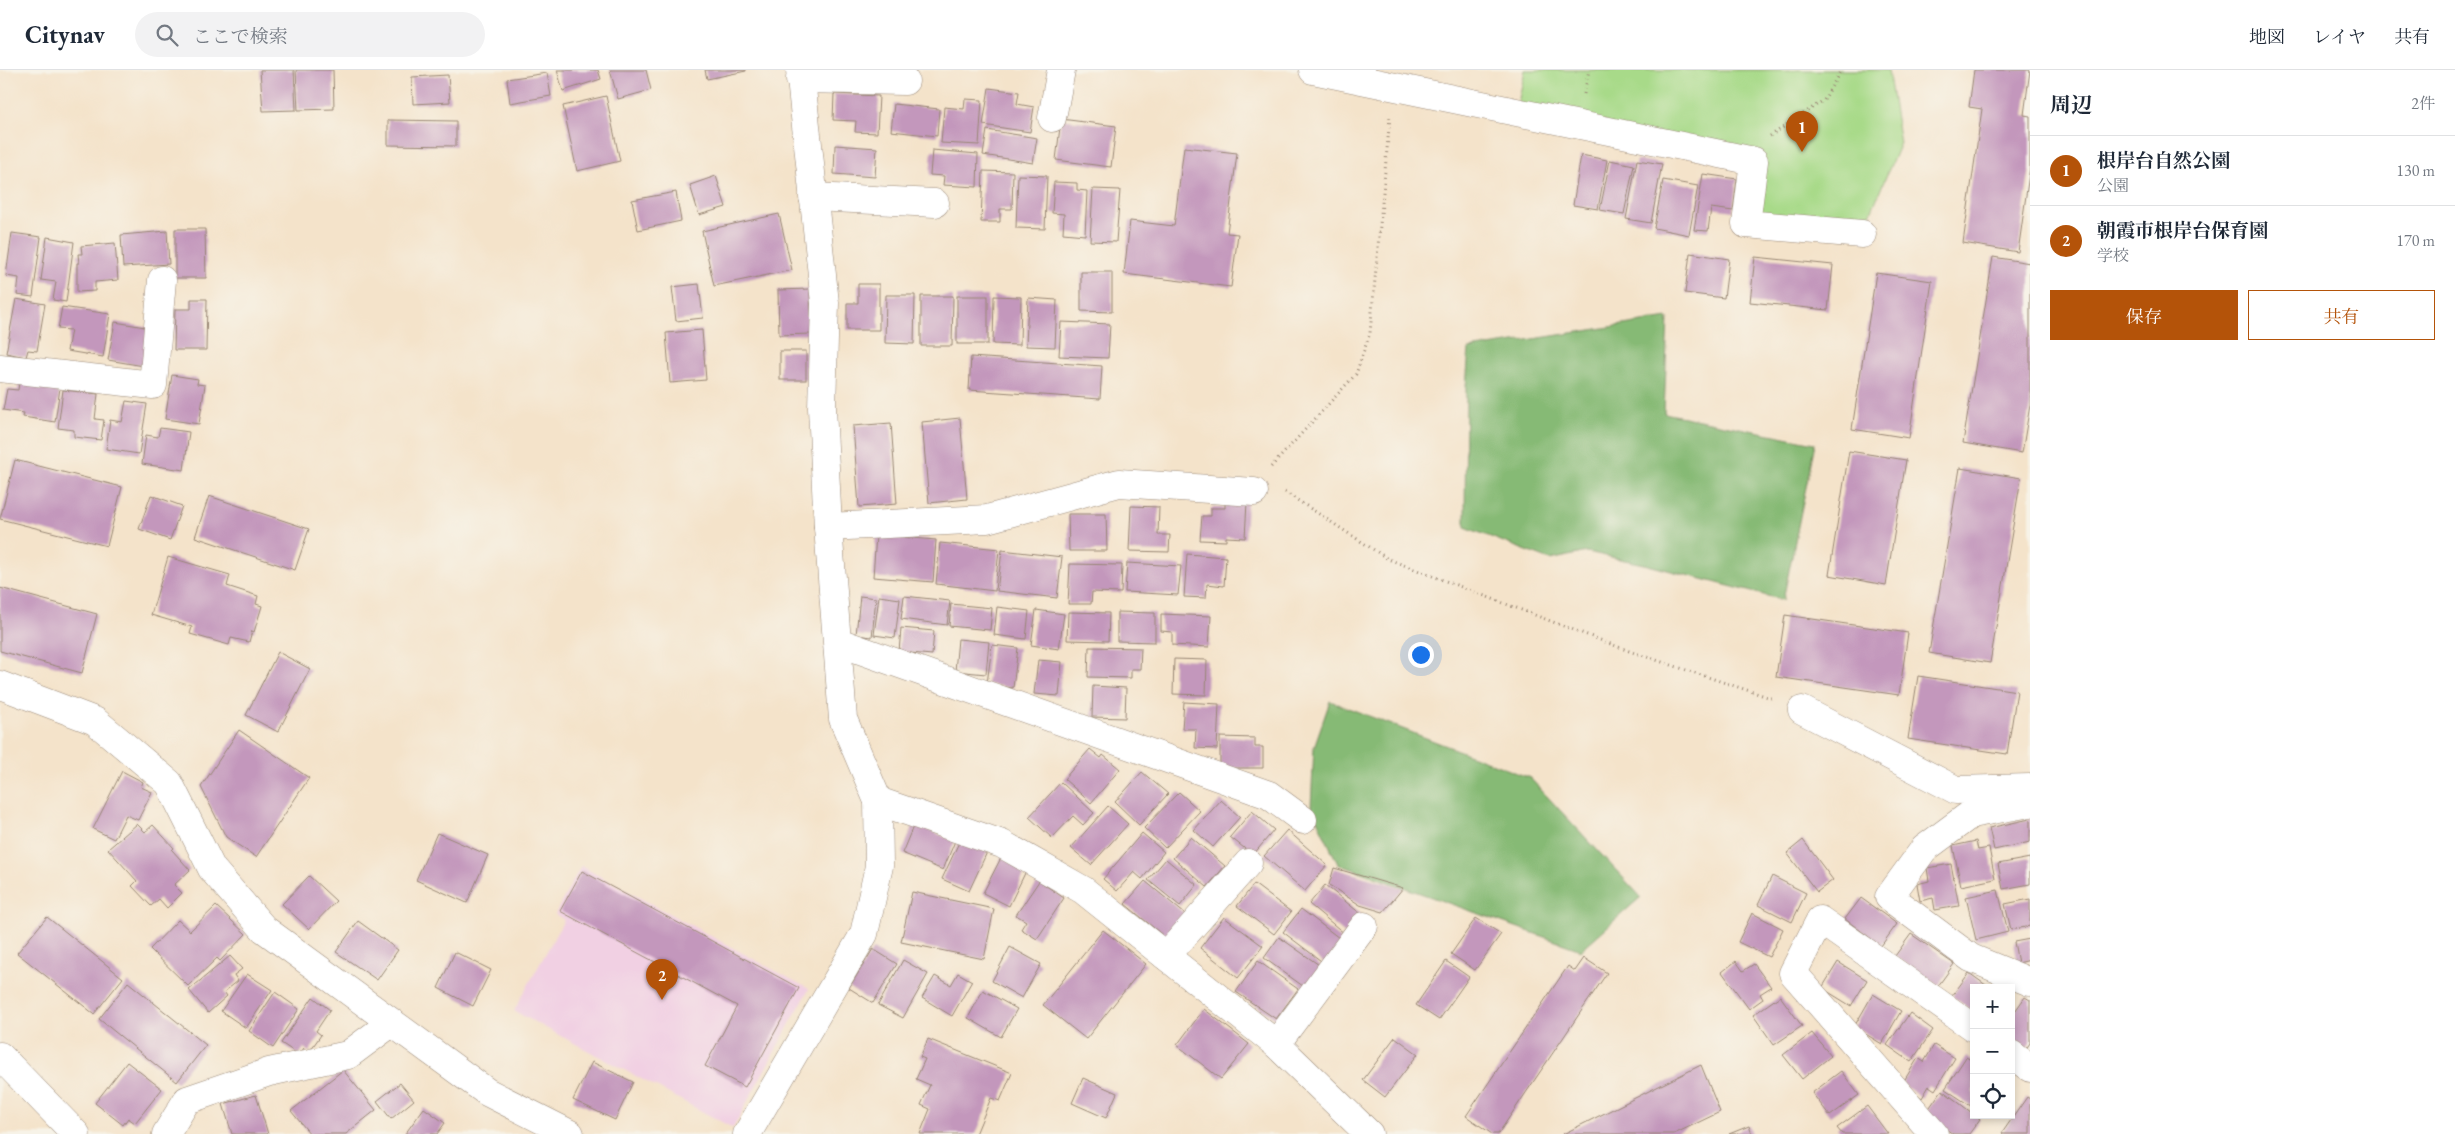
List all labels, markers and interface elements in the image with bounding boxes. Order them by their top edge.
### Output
search box [135,12,485,57]
text: Citynav [25,19,105,50]
icon: search [153,21,181,49]
text: ここで検索 [193,24,288,49]
text: 地図 [2249,25,2285,48]
text: レイヤ [2313,25,2366,48]
text: 共有 [2394,25,2430,48]
text: 周辺 [2050,91,2092,118]
text: 2件 [2411,93,2435,114]
pin: 1 [1786,111,1818,152]
text: 根岸台自然公園 [2097,148,2230,173]
text: 1 [2062,160,2070,181]
text: 130 m [2396,160,2435,181]
text: 公園 [2097,175,2129,196]
text: 朝霞市根岸台保育園 [2097,218,2268,243]
text: 2 [2062,230,2070,251]
text: 170 m [2396,230,2435,251]
text: 学校 [2097,245,2129,266]
button: 保存 [2050,290,2238,340]
button: 共有 [2248,290,2435,340]
your location [1408,642,1434,668]
pin: 2 [646,959,678,1000]
map controls [1970,984,2015,1119]
button: + [1970,984,2015,1029]
button: − [1970,1029,2015,1074]
button: locate [1970,1074,2015,1119]

